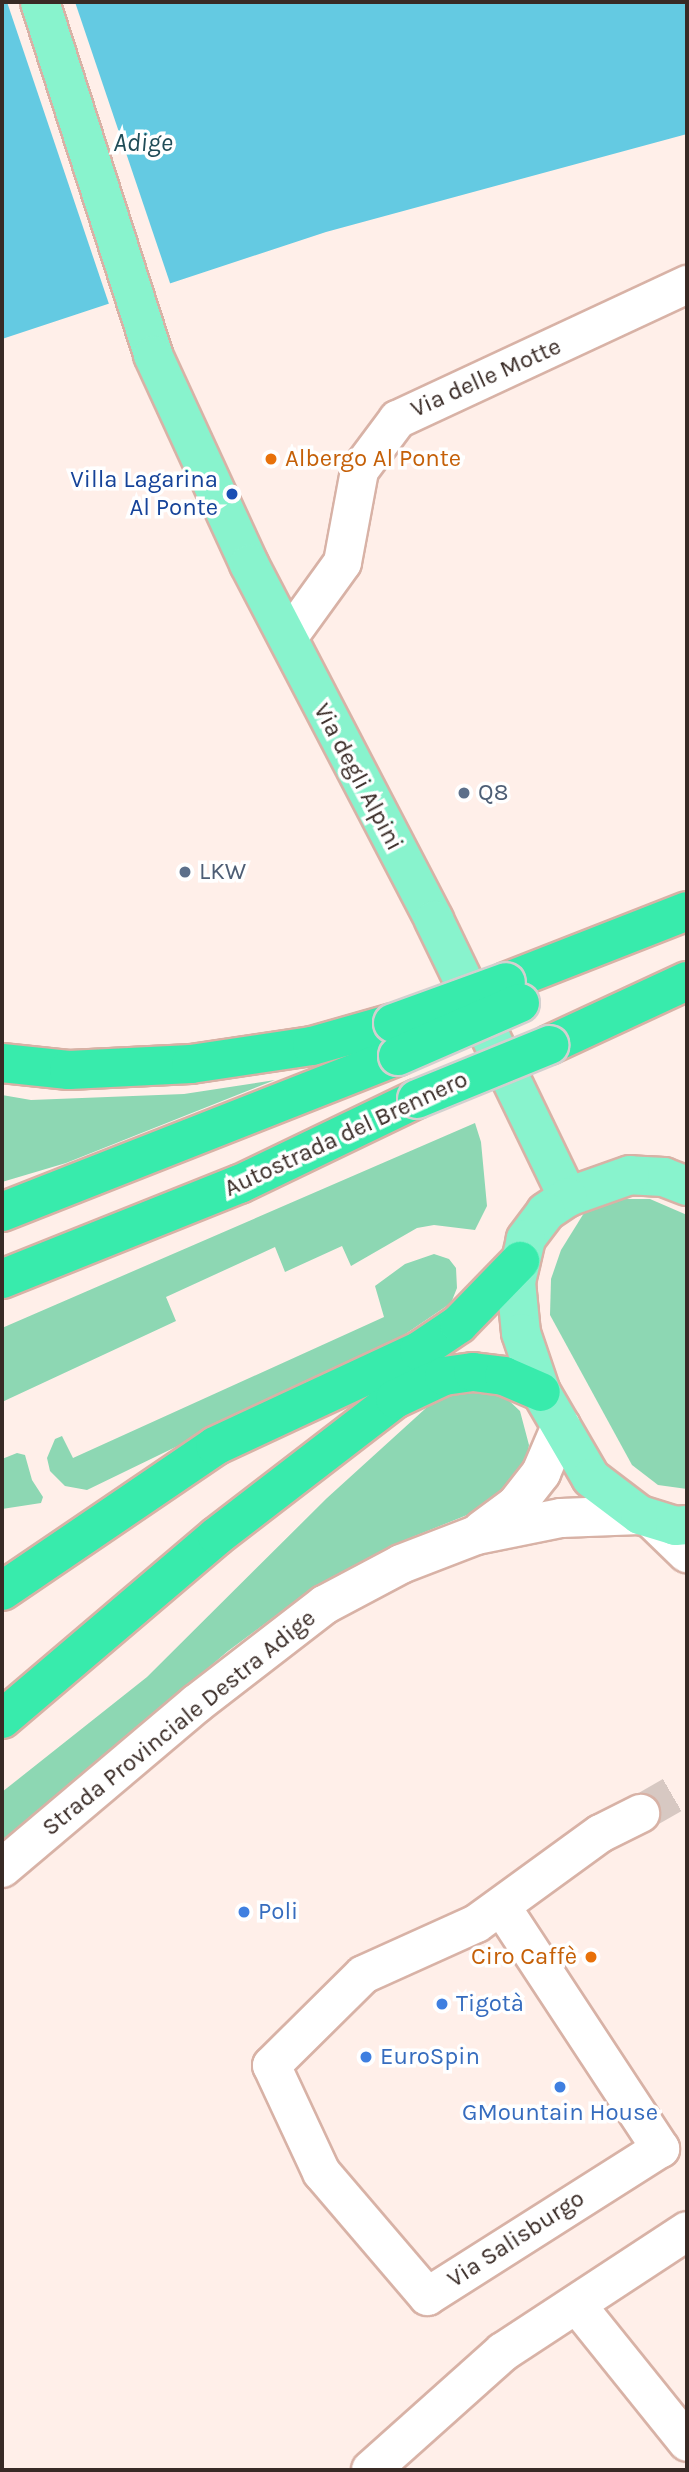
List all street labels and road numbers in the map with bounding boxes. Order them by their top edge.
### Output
street label: Via delle Motte [406,332,566,424]
street label: Via degli Alpini [307,698,409,856]
street label: Autostrada del Brennero [220,1065,472,1203]
street label: Strada Provinciale Destra Adige [37,1604,321,1842]
street label: Via Salisburgo [442,2184,590,2294]

